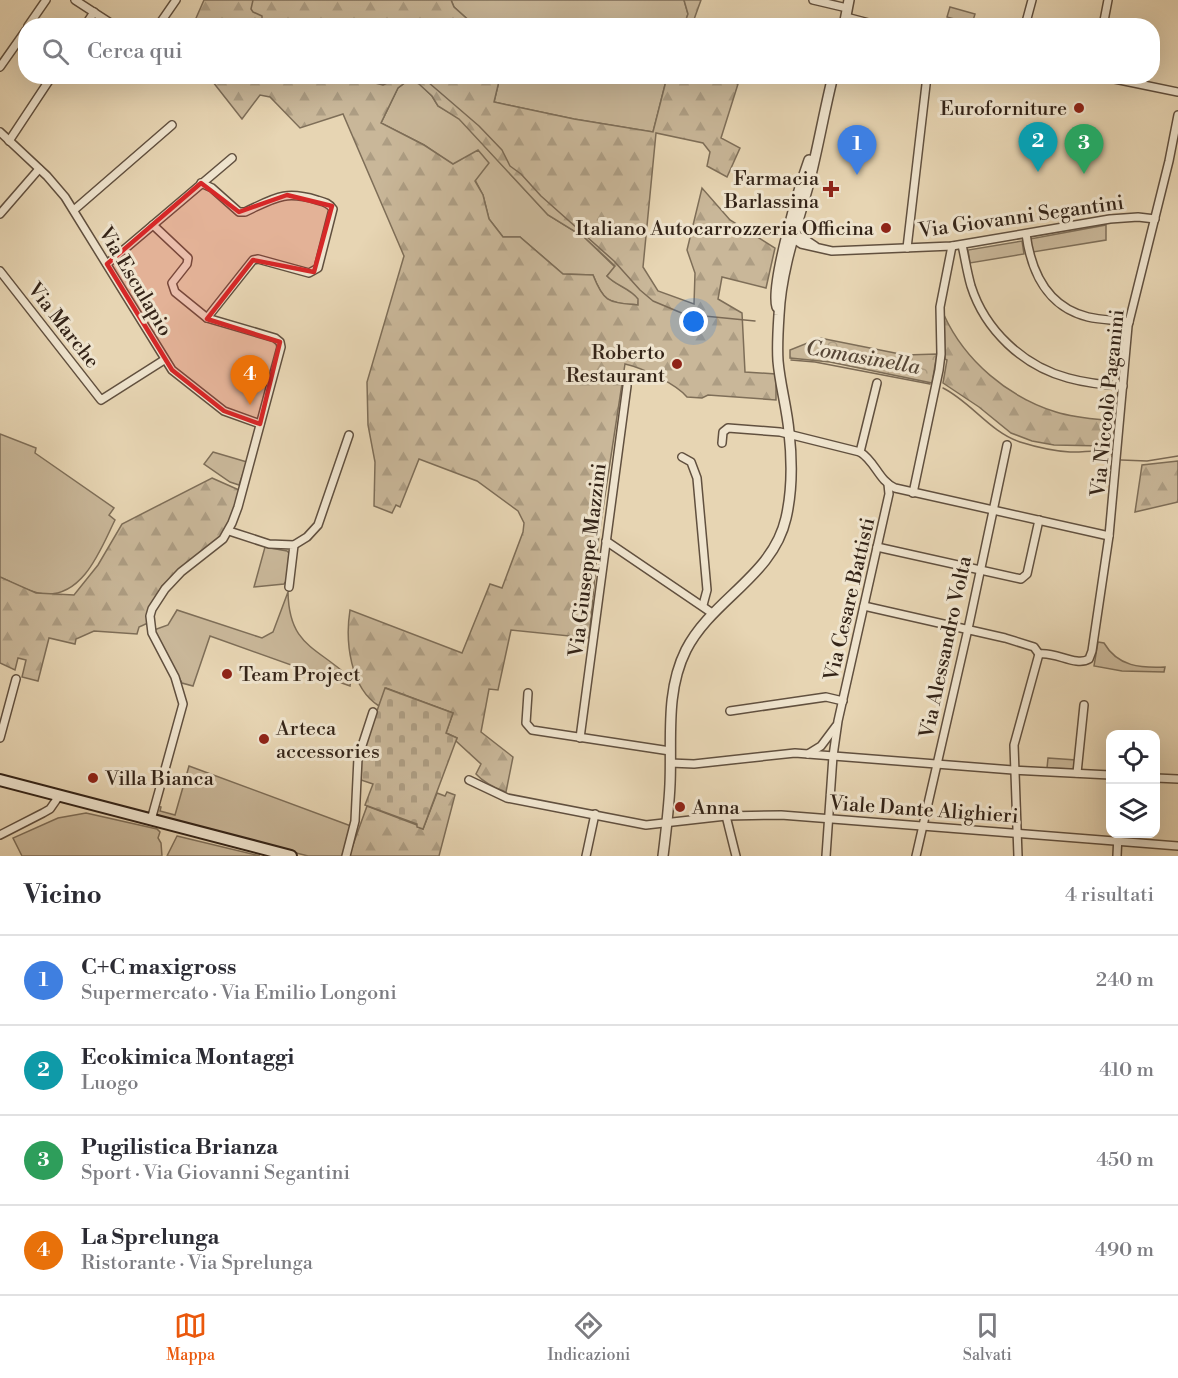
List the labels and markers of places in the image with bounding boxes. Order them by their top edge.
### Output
place label: Euroforniture [940,97,1067,122]
marker: Euroforniture [1072,101,1086,115]
pin: 2 [1018,122,1058,172]
pin: 3 [1064,124,1104,174]
pin: 1 [838,126,876,175]
place label: Farmacia Barlassina [723,167,820,215]
marker: Farmacia Barlassina [824,182,838,196]
place label: Italiano Autocarrozzeria Officina [576,217,875,242]
marker: Italiano Autocarrozzeria Officina [879,221,893,235]
place label: Roberto Restaurant [566,341,665,389]
pin: 4 [230,356,270,405]
marker: Roberto Restaurant [670,357,684,371]
place label: Team Project [239,663,360,688]
marker: Team Project [220,667,234,681]
place label: Arteca accessories [275,717,380,765]
marker: Arteca accessories [257,732,271,746]
place label: Villa Bianca [104,767,215,792]
marker: Villa Bianca [86,771,100,785]
place label: Anna [691,796,741,821]
marker: Anna [673,800,687,814]

